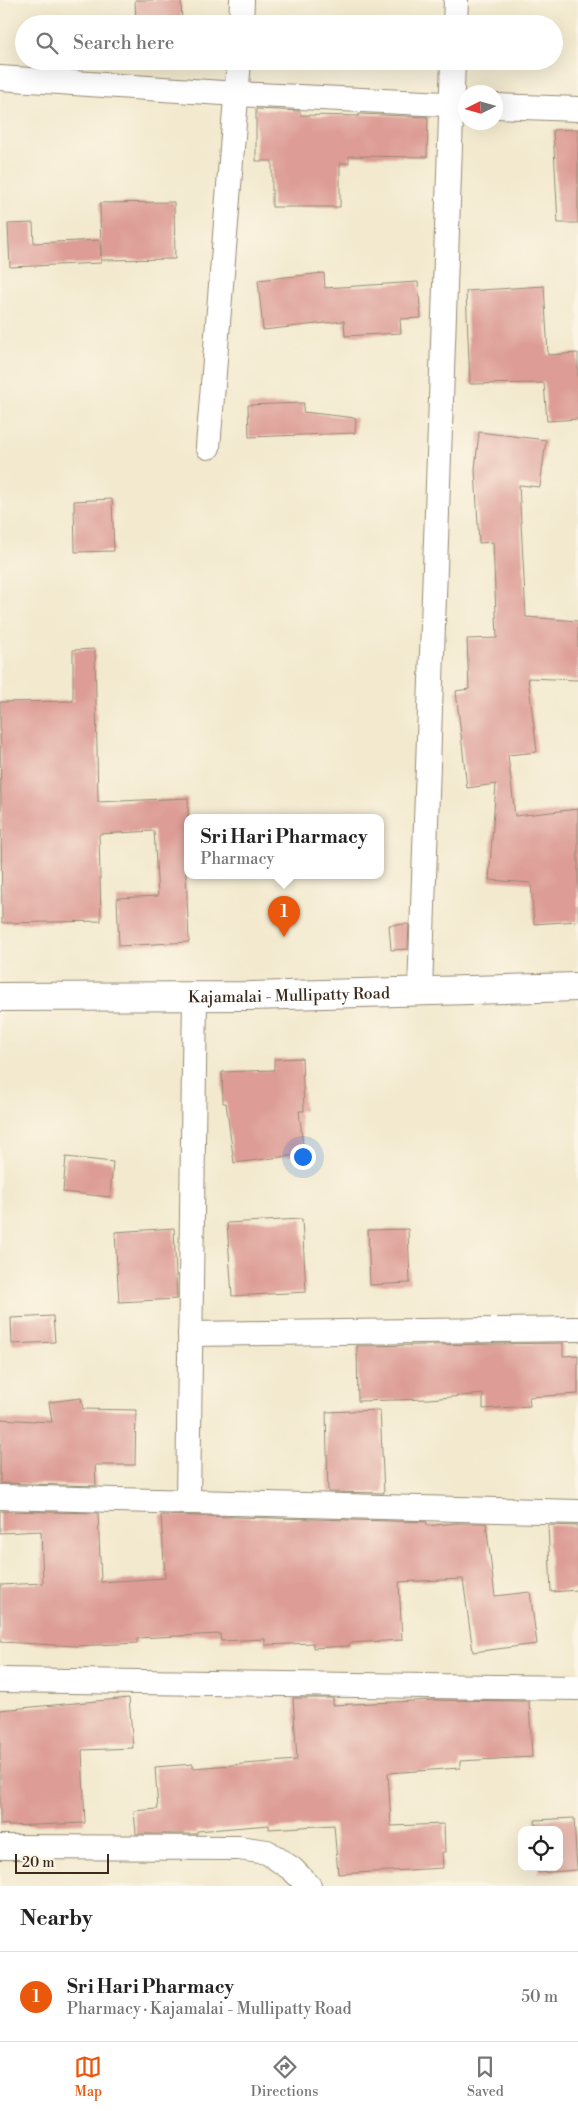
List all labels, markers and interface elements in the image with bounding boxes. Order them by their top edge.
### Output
search box [15,15,563,70]
icon: search [33,29,61,57]
text: Search here [73,31,174,55]
north arrow [458,85,503,130]
popup [184,814,384,879]
text: Sri Hari Pharmacy [200,825,368,849]
text: Pharmacy [200,849,274,869]
pin: 1 [268,896,300,937]
street label: Kajamalai - Mullipatty Road [188,983,390,1007]
your location [290,1144,316,1170]
map controls [518,1826,563,1871]
button: locate [518,1826,563,1871]
scale bar [15,1851,109,1874]
text: 20 m [22,1854,54,1872]
text: Nearby [20,1906,93,1932]
text: Sri Hari Pharmacy [67,1975,234,1999]
text: 1 [32,1987,40,2007]
text: 50 m [521,1987,558,2007]
text: Pharmacy · Kajamalai - Mullipatty Road [67,1999,352,2019]
tab: Map [74,2053,102,2101]
tab: Directions [251,2053,318,2101]
tab: Saved [467,2053,504,2101]

